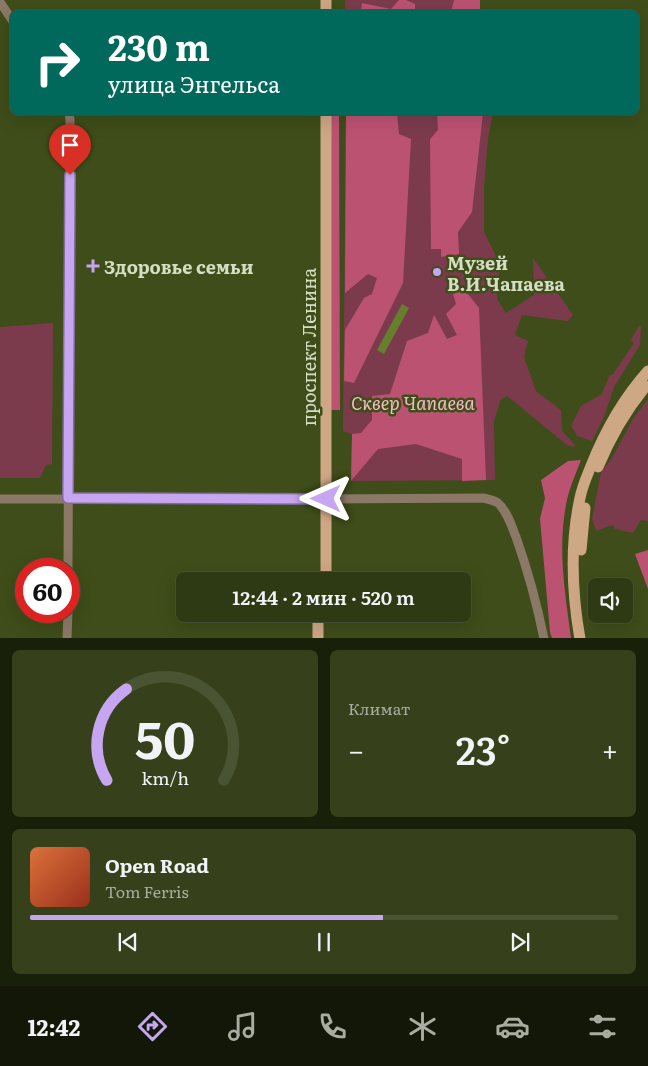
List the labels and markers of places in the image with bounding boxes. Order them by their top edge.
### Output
pin [49,124,91,175]
place label: Музей В.И.Чапаева [447,249,566,297]
place label: Здоровье семьи [104,253,254,280]
marker: Здоровье семьи [86,259,100,273]
marker: Музей В.И.Чапаева [431,266,443,278]

